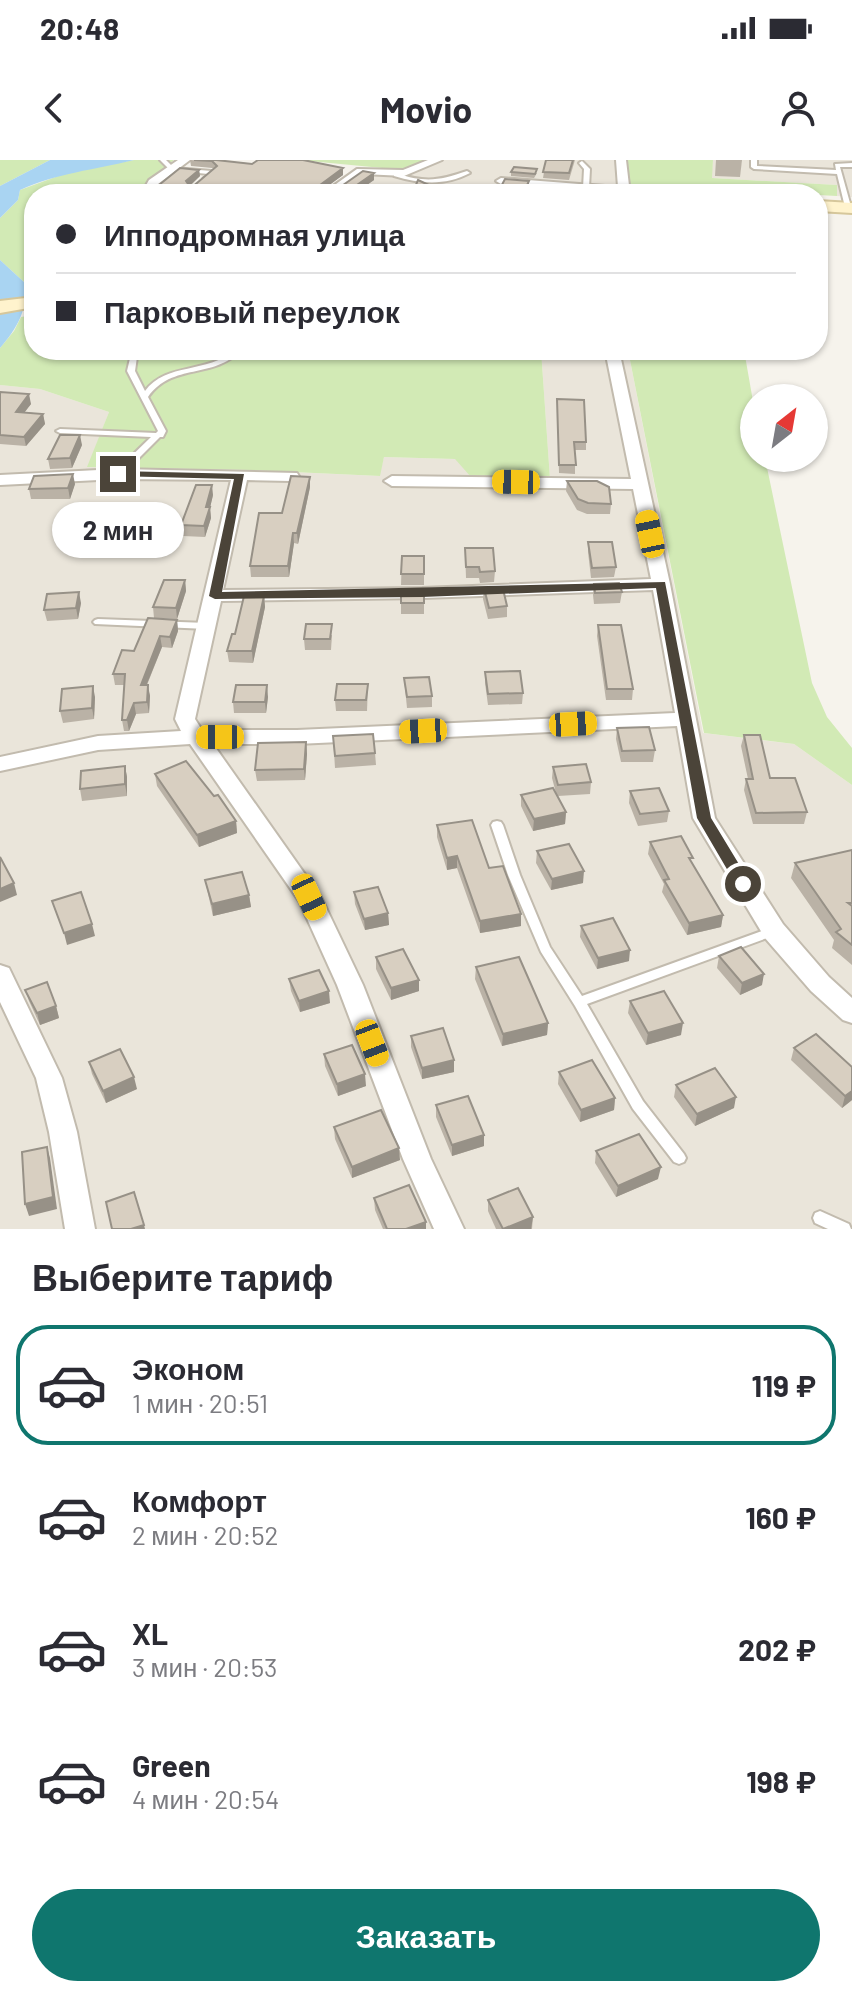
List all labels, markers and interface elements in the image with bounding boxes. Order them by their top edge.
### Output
text: 20:48 [40,10,119,46]
icon: back [32,86,76,130]
icon: person [776,86,820,130]
text: Movio [380,87,472,130]
text: Ипподромная улица [104,216,405,252]
text: Парковый переулок [104,293,400,329]
north arrow [740,384,828,472]
map controls [740,384,828,472]
route end [100,456,136,492]
car [492,470,540,494]
callout: 2 мин [52,502,184,558]
car [633,508,667,560]
text: 2 мин [83,514,153,545]
car [548,711,598,737]
car [398,718,448,744]
car [196,725,244,749]
route start [725,866,761,902]
car [288,870,330,924]
car [352,1016,392,1070]
text: Выберите тариф [32,1255,333,1298]
icon: car [36,1349,108,1421]
text: Эконом [132,1350,245,1386]
text: 119 ₽ [752,1367,816,1403]
text: 1 мин · 20:51 [132,1387,268,1418]
icon: car [36,1481,108,1553]
text: Комфорт [132,1482,267,1518]
text: 160 ₽ [745,1499,816,1535]
text: 2 мин · 20:52 [132,1519,279,1550]
icon: car [36,1613,108,1685]
text: XL [132,1615,168,1651]
text: 202 ₽ [738,1631,816,1667]
text: 3 мин · 20:53 [132,1651,277,1682]
icon: car [36,1745,108,1817]
text: Green [132,1747,211,1783]
text: 198 ₽ [746,1763,816,1799]
text: 4 мин · 20:54 [132,1783,279,1814]
button: Заказать [32,1889,820,1981]

